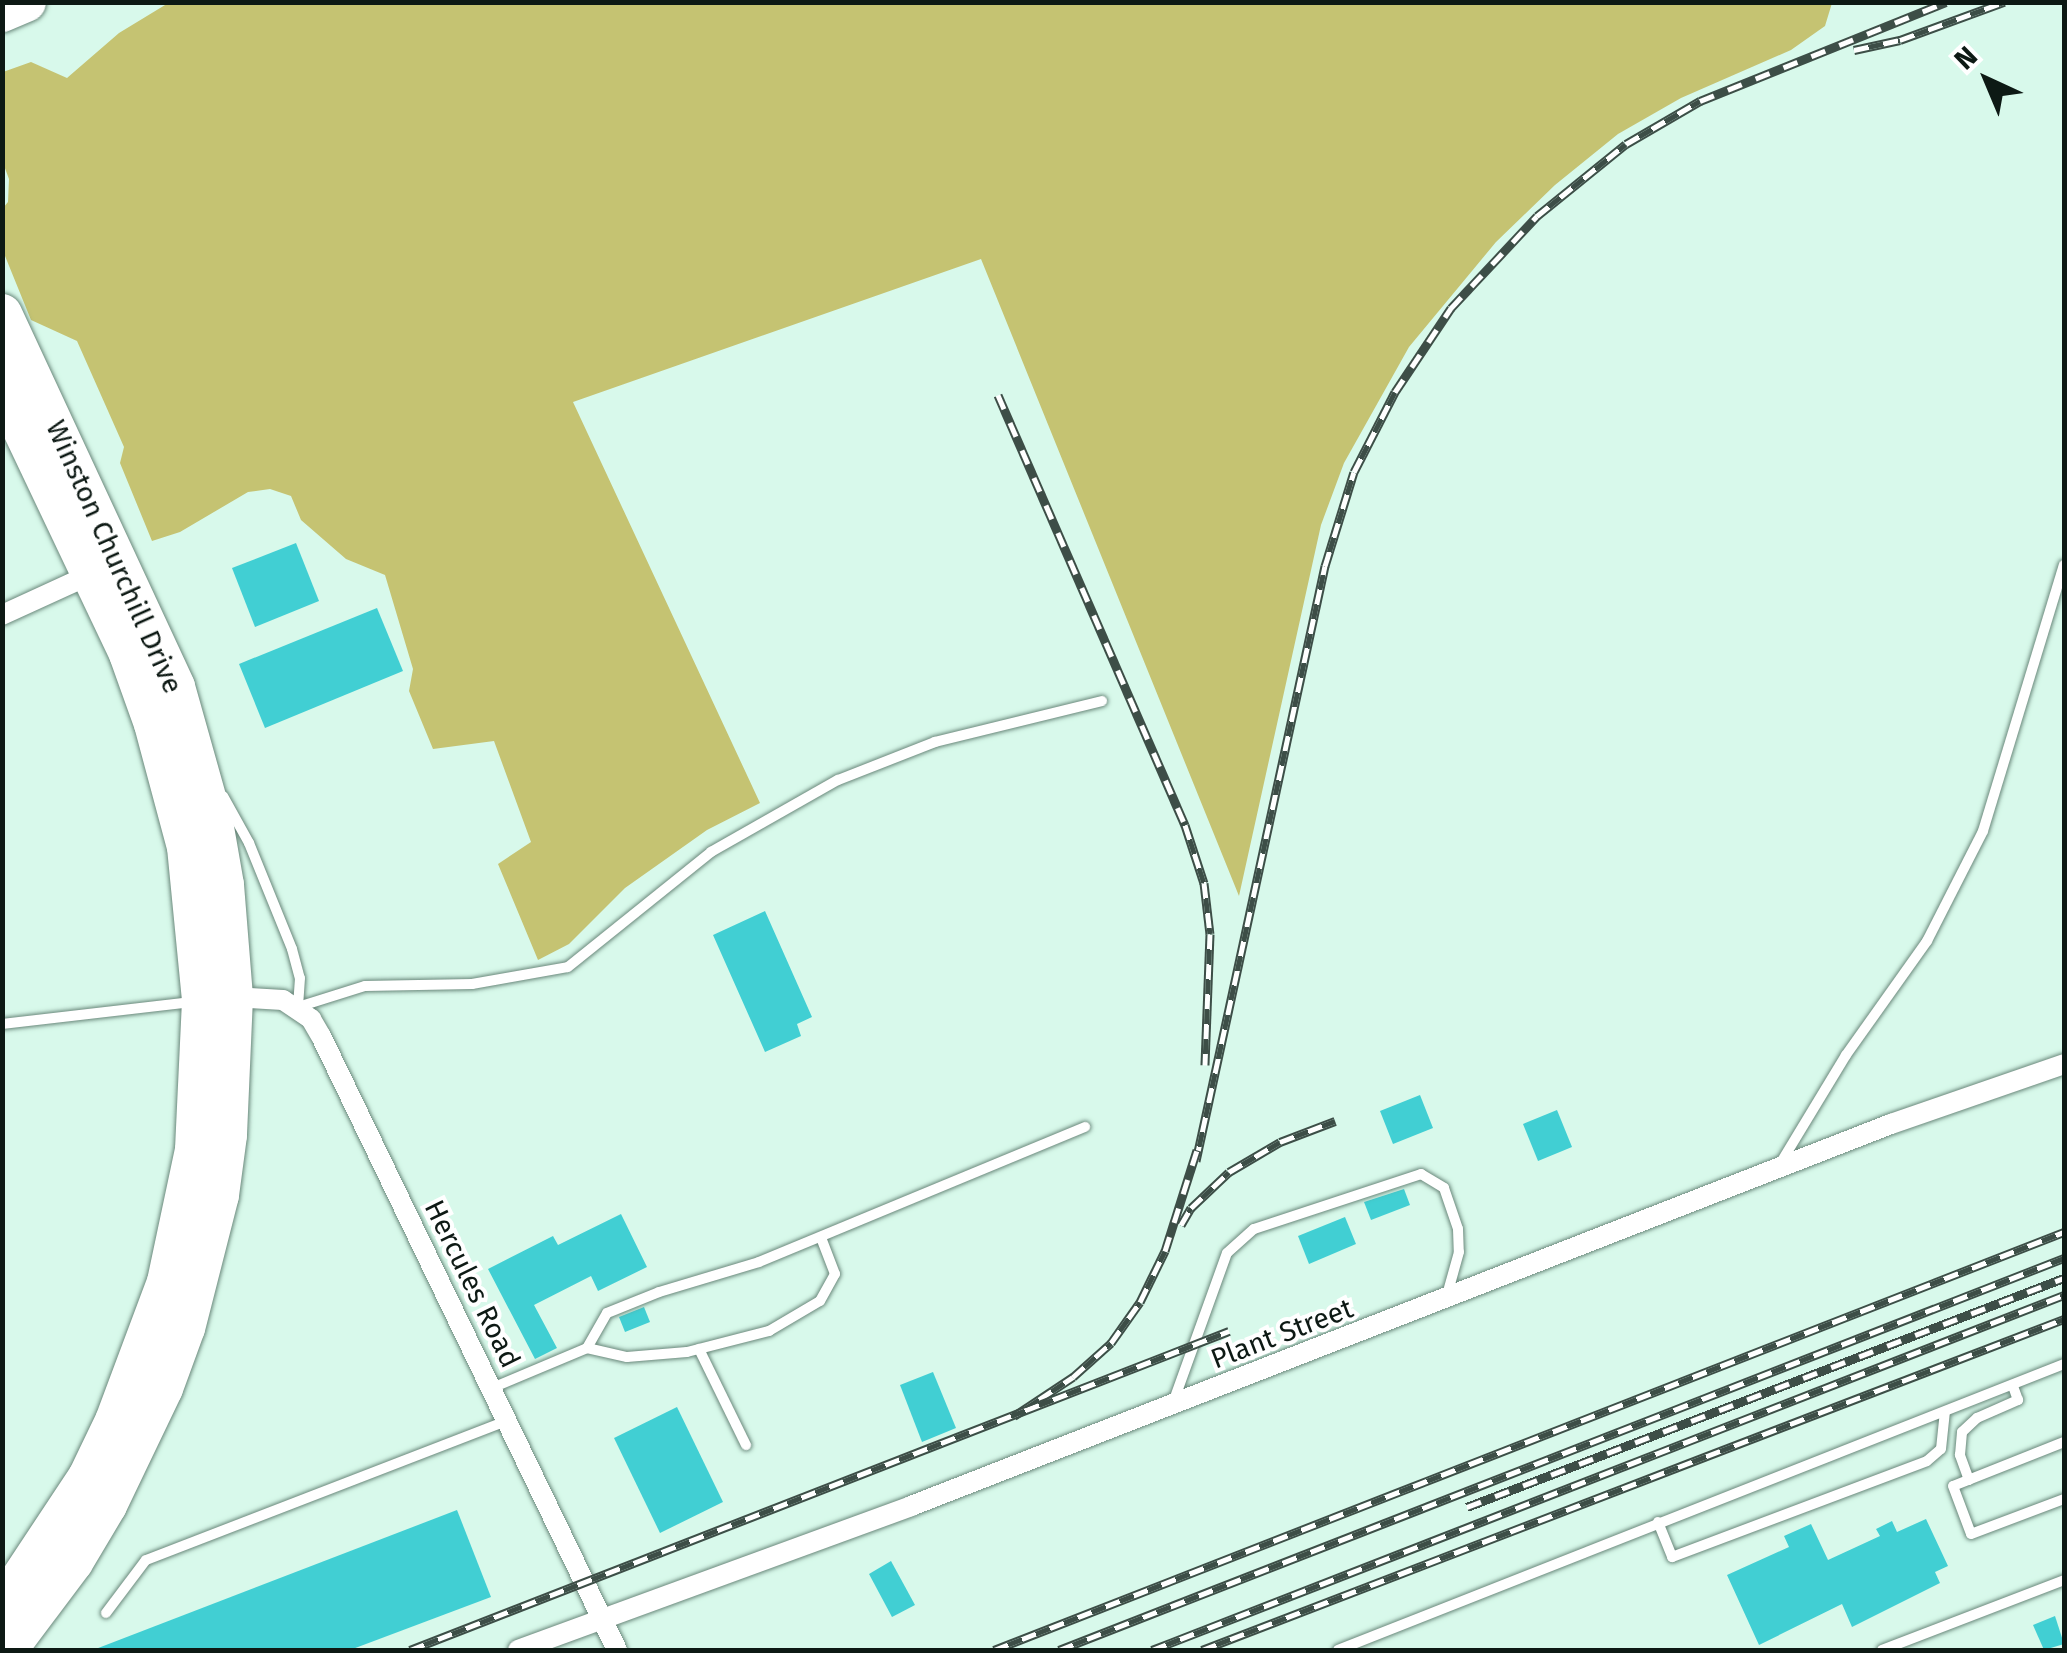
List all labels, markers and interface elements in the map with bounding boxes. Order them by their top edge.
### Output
north arrow [1937,30,2037,130]
text: N [1948,40,1984,76]
street label: Winston Churchill Drive [39,415,189,699]
street label: Hercules Road [417,1195,527,1373]
street label: Plant Street [1206,1292,1358,1376]

